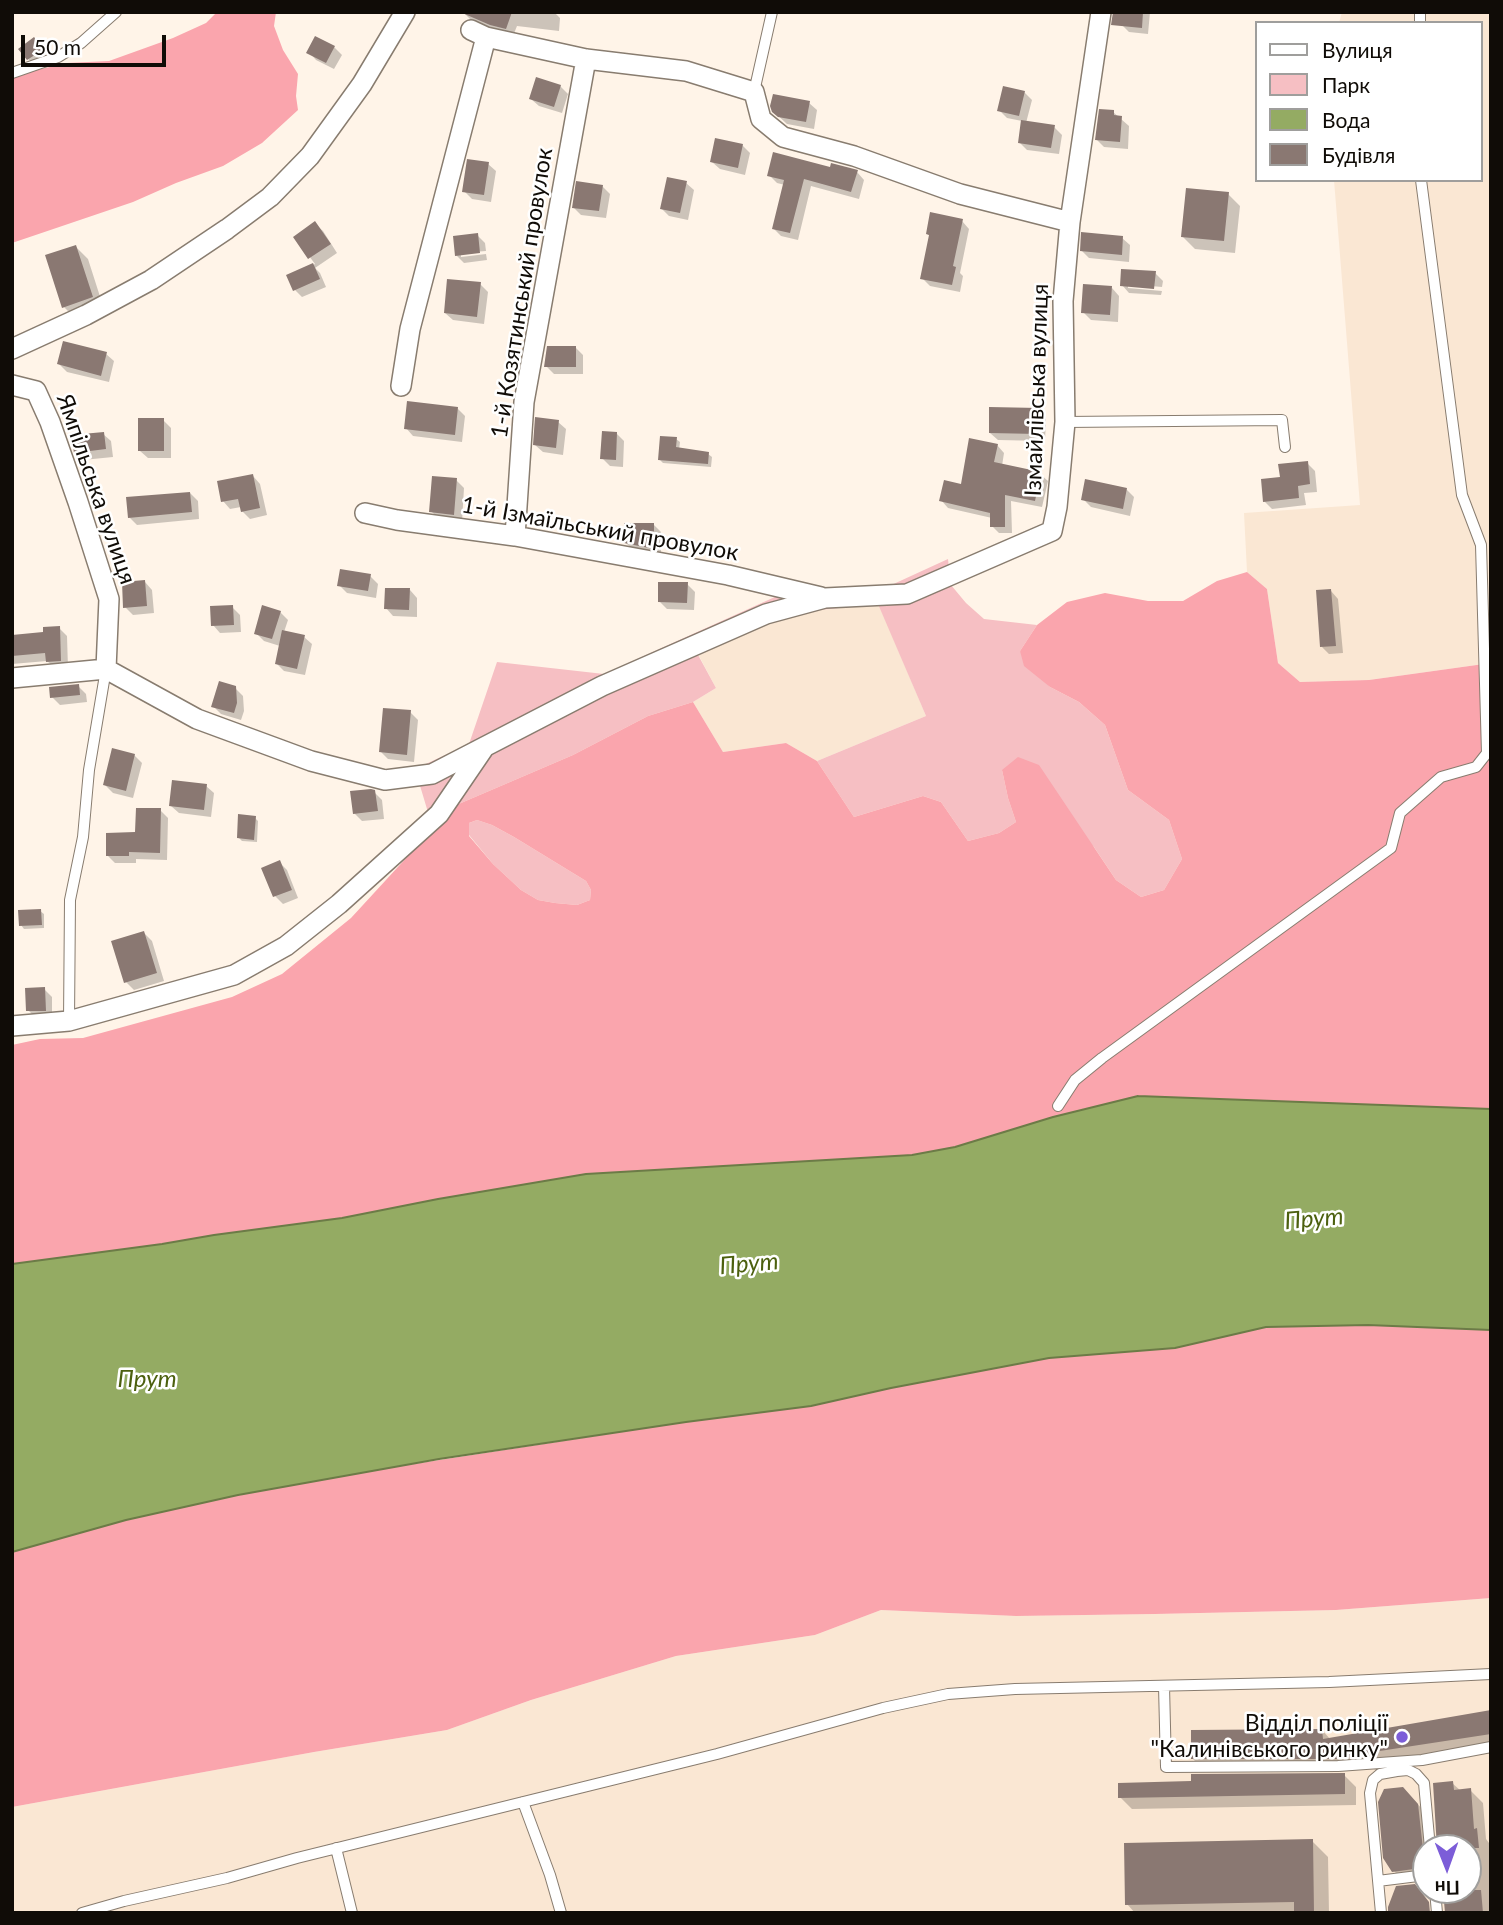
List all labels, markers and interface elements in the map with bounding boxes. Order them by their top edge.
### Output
scale bar [24,21,170,65]
legend [1254,21,1482,182]
text: 50 m [34,34,81,59]
text: Вулиця [1322,37,1393,62]
text: Парк [1322,72,1370,97]
text: Вода [1322,107,1370,132]
text: Будівля [1322,142,1395,167]
street label: 1-й Козятинський провулок [485,146,559,440]
street label: Ізмайлівська вулиця [1019,283,1055,497]
street label: Ямпільська вулиця [51,390,141,588]
street label: 1-й Ізмаїльський провулок [459,491,741,567]
water label: Прут [1283,1202,1345,1236]
water label: Прут [718,1247,780,1281]
water label: Прут [117,1365,177,1393]
place label: Відділ поліції "Калинівського ринку" [1151,1710,1388,1764]
marker: Відділ поліції "Калинівського ринку" [1394,1729,1410,1745]
north arrow [1412,1834,1482,1904]
text: Пн [1435,1877,1460,1900]

